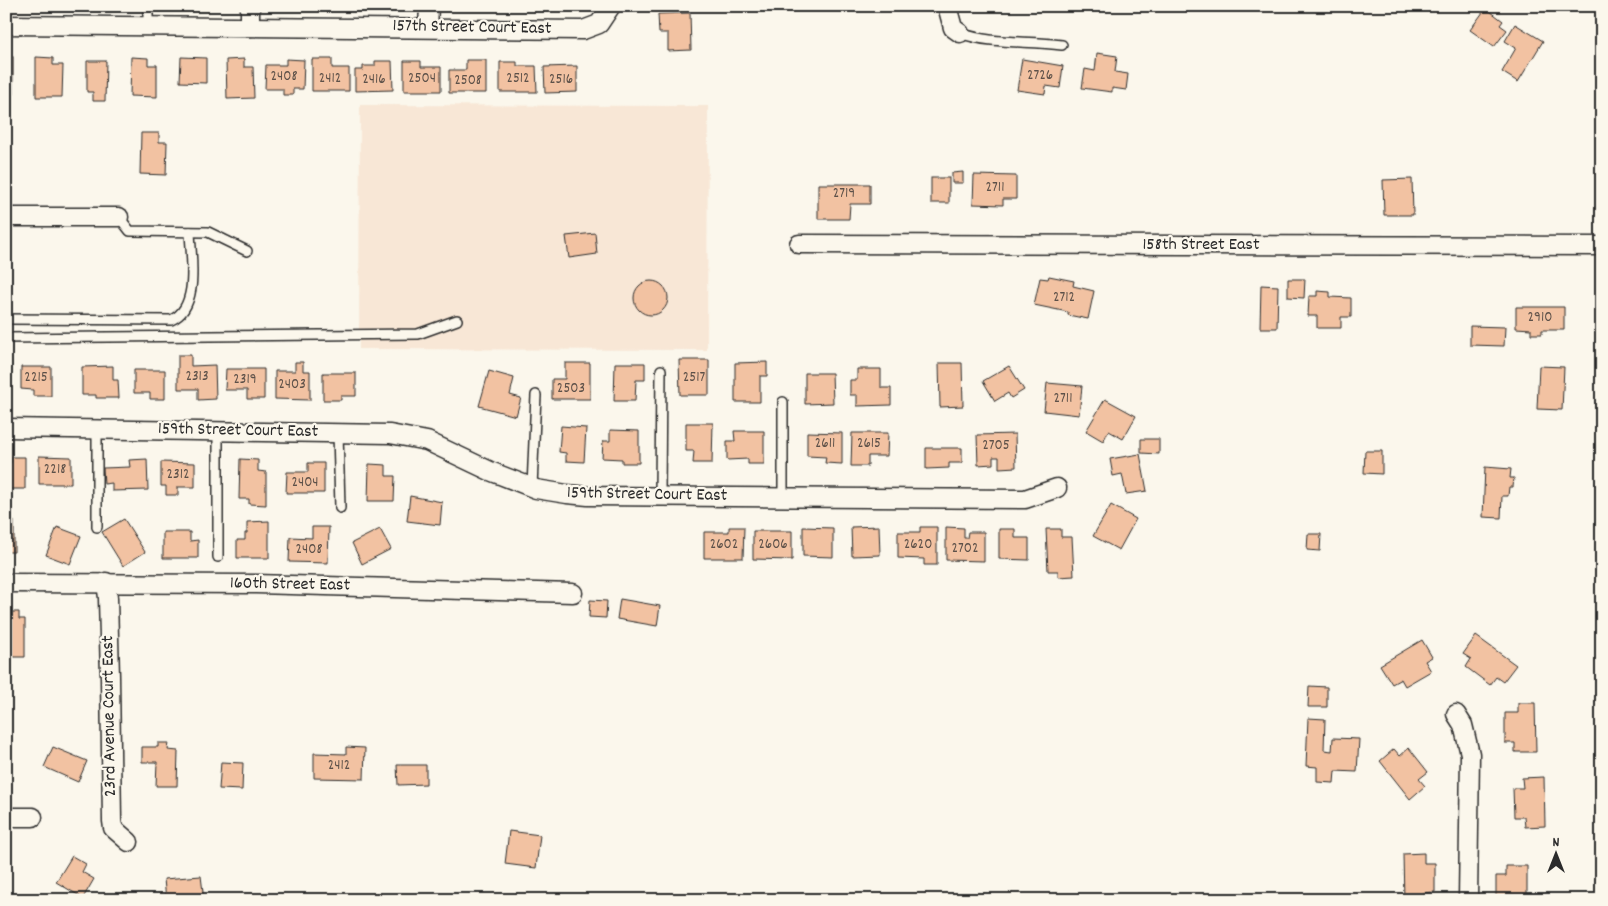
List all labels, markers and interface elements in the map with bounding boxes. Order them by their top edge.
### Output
street label: 157th Street Court East [392,14,552,42]
house number: 2726 [1027,65,1053,87]
house number: 2408 [271,66,297,88]
house number: 2412 [319,68,341,90]
house number: 2504 [408,68,436,90]
house number: 2512 [506,68,530,90]
house number: 2416 [362,69,386,91]
house number: 2516 [549,69,573,91]
house number: 2508 [454,70,482,92]
house number: 2711 [986,177,1004,199]
house number: 2719 [833,183,855,205]
street label: 158th Street East [1142,233,1260,258]
house number: 2712 [1053,287,1075,309]
house number: 2910 [1528,307,1552,329]
house number: 2313 [185,366,209,388]
house number: 2215 [24,367,48,389]
house number: 2517 [683,367,706,389]
house number: 2319 [233,369,257,391]
house number: 2403 [278,374,306,396]
house number: 2503 [557,378,585,400]
house number: 2711 [1054,388,1072,410]
street label: 159th Street Court East [158,417,319,445]
house number: 2611 [815,433,835,455]
house number: 2615 [857,433,881,455]
house number: 2705 [982,435,1010,457]
house number: 2218 [44,459,66,481]
house number: 2312 [166,464,190,486]
house number: 2404 [291,472,319,494]
street label: 159th Street Court East [567,481,728,509]
house number: 2602 [710,534,738,556]
house number: 2606 [758,534,788,556]
house number: 2620 [904,534,932,556]
house number: 2702 [951,538,979,560]
house number: 2408 [296,539,322,561]
street label: 160th Street East [230,571,351,599]
street label: 23rd Avenue Court East [96,635,124,797]
house number: 2412 [328,755,350,777]
north arrow [1530,828,1580,878]
text: N [1553,833,1560,853]

